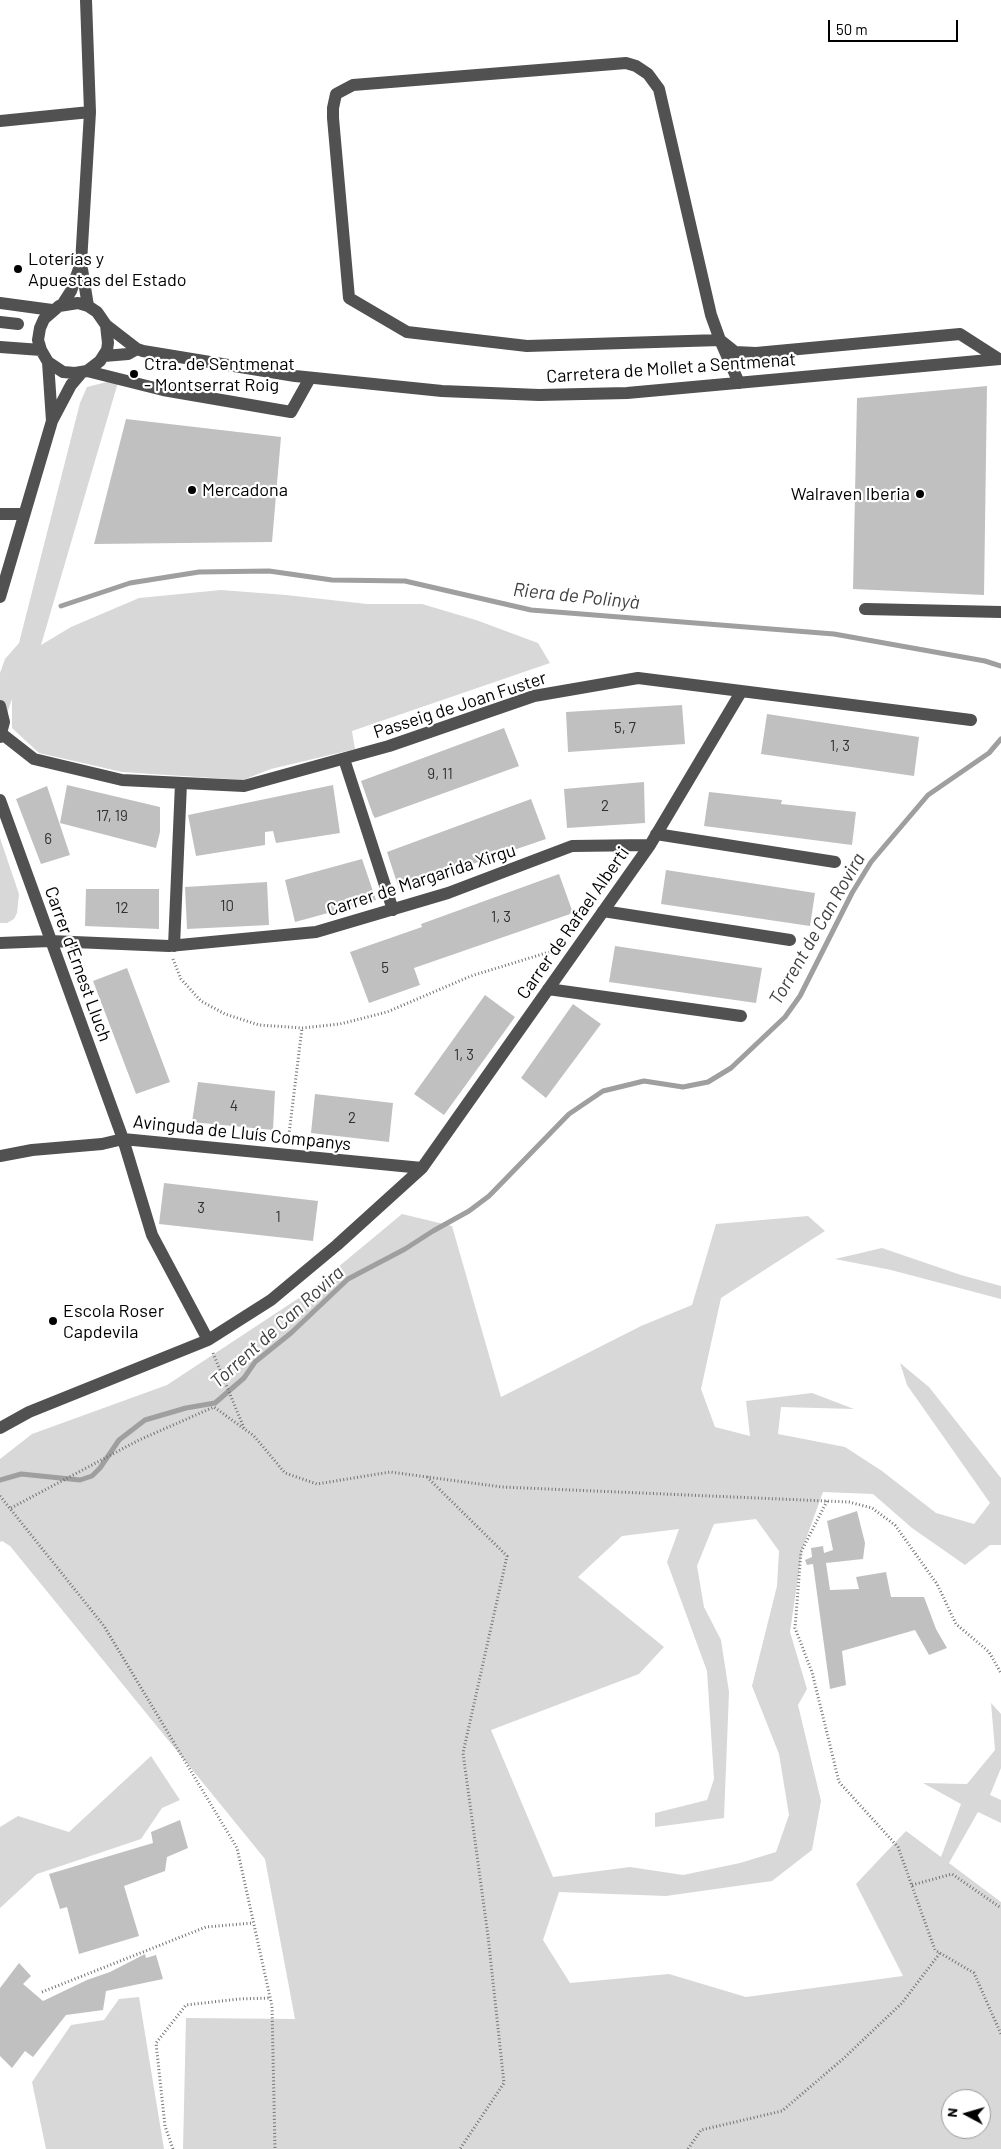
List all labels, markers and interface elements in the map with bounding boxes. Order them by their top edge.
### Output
scale bar [831,10,961,42]
text: 50 m [836,20,868,38]
place label: Loterías y Apuestas del Estado [28,248,187,290]
marker: Loterías y Apuestas del Estado [12,263,24,275]
street label: Carretera de Mollet a Sentmenat [545,349,797,387]
place label: Ctra. de Sentmenat - Montserrat Roig [144,353,295,396]
marker: Ctra. de Sentmenat - Montserrat Roig [128,368,140,380]
place label: Mercadona [202,479,288,501]
place label: Walraven Iberia [791,483,910,505]
marker: Mercadona [186,484,198,496]
marker: Walraven Iberia [914,488,926,500]
water label: Riera de Polinyà [512,578,640,614]
street label: Passeig de Joan Fuster [371,667,549,743]
house number: 5, 7 [614,719,636,737]
house number: 1, 3 [830,737,850,755]
house number: 9, 11 [427,765,453,783]
house number: 2 [601,797,609,815]
house number: 17, 19 [96,807,128,825]
house number: 6 [44,830,52,848]
street label: Carrer de Margarida Xirgu [324,839,518,921]
street label: Carrer de Rafael Alberti [512,843,634,1003]
water label: Torrent de Can Rovira [764,849,870,1009]
street label: Carrer d'Ernest Lluch [40,884,116,1044]
house number: 10 [220,897,234,915]
house number: 12 [115,899,129,917]
house number: 1, 3 [491,908,511,926]
house number: 5 [381,959,389,977]
house number: 1, 3 [454,1046,474,1064]
house number: 4 [230,1097,238,1115]
house number: 2 [348,1109,356,1127]
street label: Avinguda de Lluís Companys [132,1111,352,1155]
house number: 3 [197,1199,205,1217]
house number: 1 [275,1208,281,1226]
water label: Torrent de Can Rovira [206,1261,348,1393]
place label: Escola Roser Capdevila [63,1300,164,1342]
marker: Escola Roser Capdevila [47,1315,59,1327]
north arrow [941,2089,991,2139]
text: N [943,2107,961,2118]

